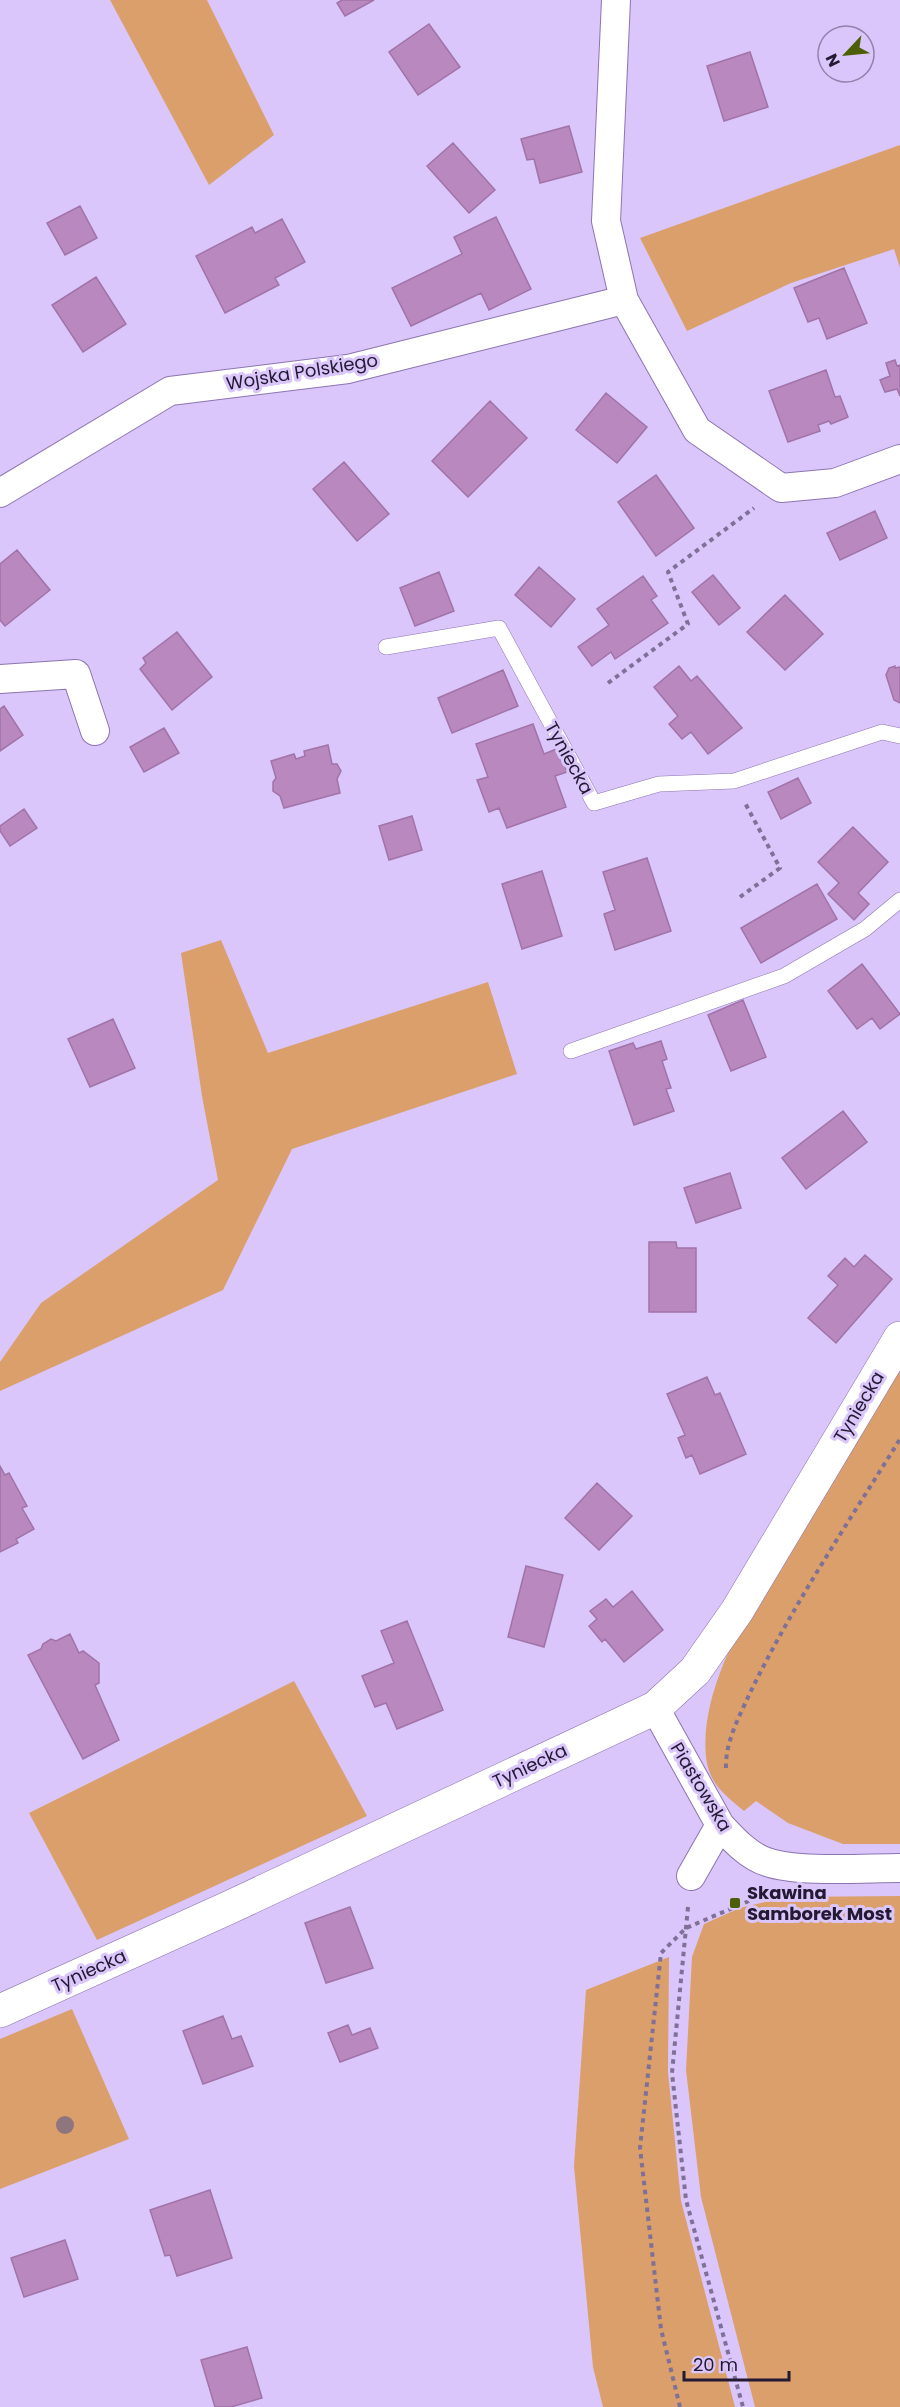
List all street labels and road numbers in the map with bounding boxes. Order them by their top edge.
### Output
street label: Wojska Polskiego [224,347,380,396]
street label: Tyniecka [539,717,600,799]
street label: Tyniecka [827,1366,890,1447]
street label: Tyniecka [489,1737,571,1794]
street label: Piastowska [665,1737,738,1836]
street label: Tyniecka [47,1943,130,1998]

